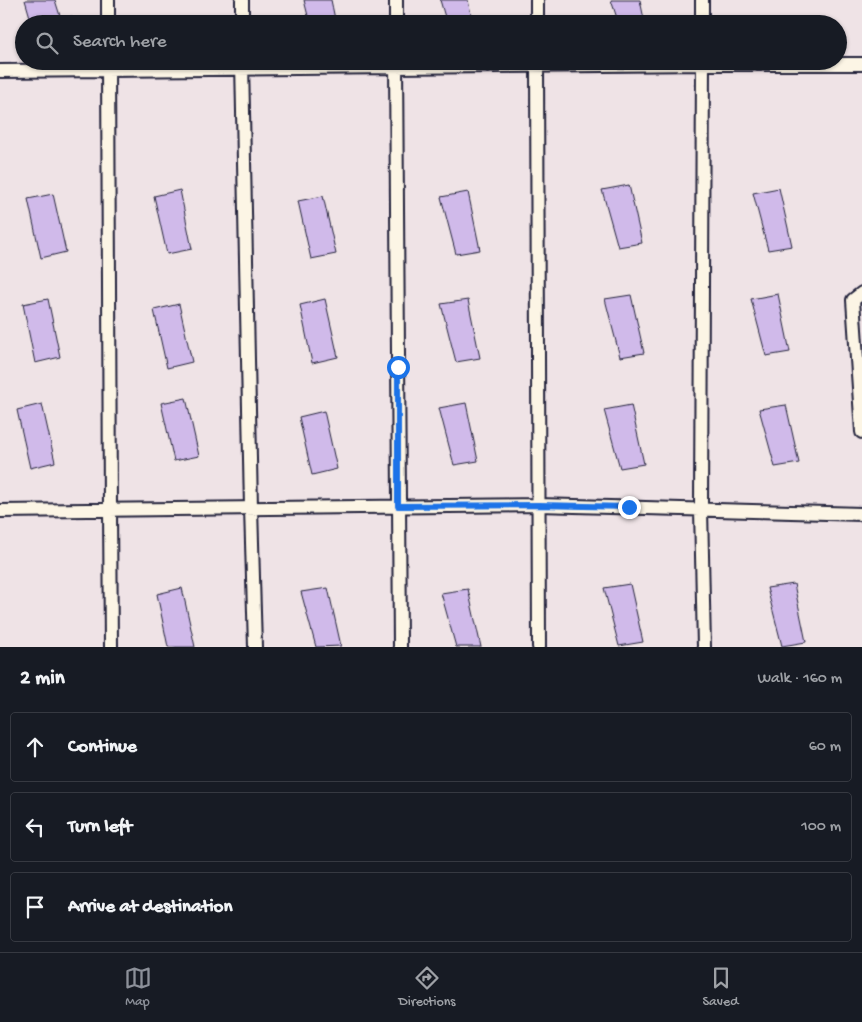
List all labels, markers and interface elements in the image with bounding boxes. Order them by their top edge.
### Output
search box [15,15,847,70]
icon: search [33,29,61,57]
text: Search here [73,31,167,54]
route start [387,356,410,379]
route end [618,496,641,519]
text: 2 min [20,667,65,692]
text: Walk · 160 m [757,670,842,689]
icon: ahead [21,733,49,761]
text: Continue [68,736,137,759]
text: 60 m [809,738,841,757]
icon: left [21,813,49,841]
text: Turn left [68,816,132,839]
text: 100 m [801,818,841,837]
icon: arrive [21,893,49,921]
text: Arrive at destination [68,896,232,919]
tab: Map [124,964,152,1011]
tab: Directions [399,964,456,1011]
tab: Saved [703,964,738,1011]

